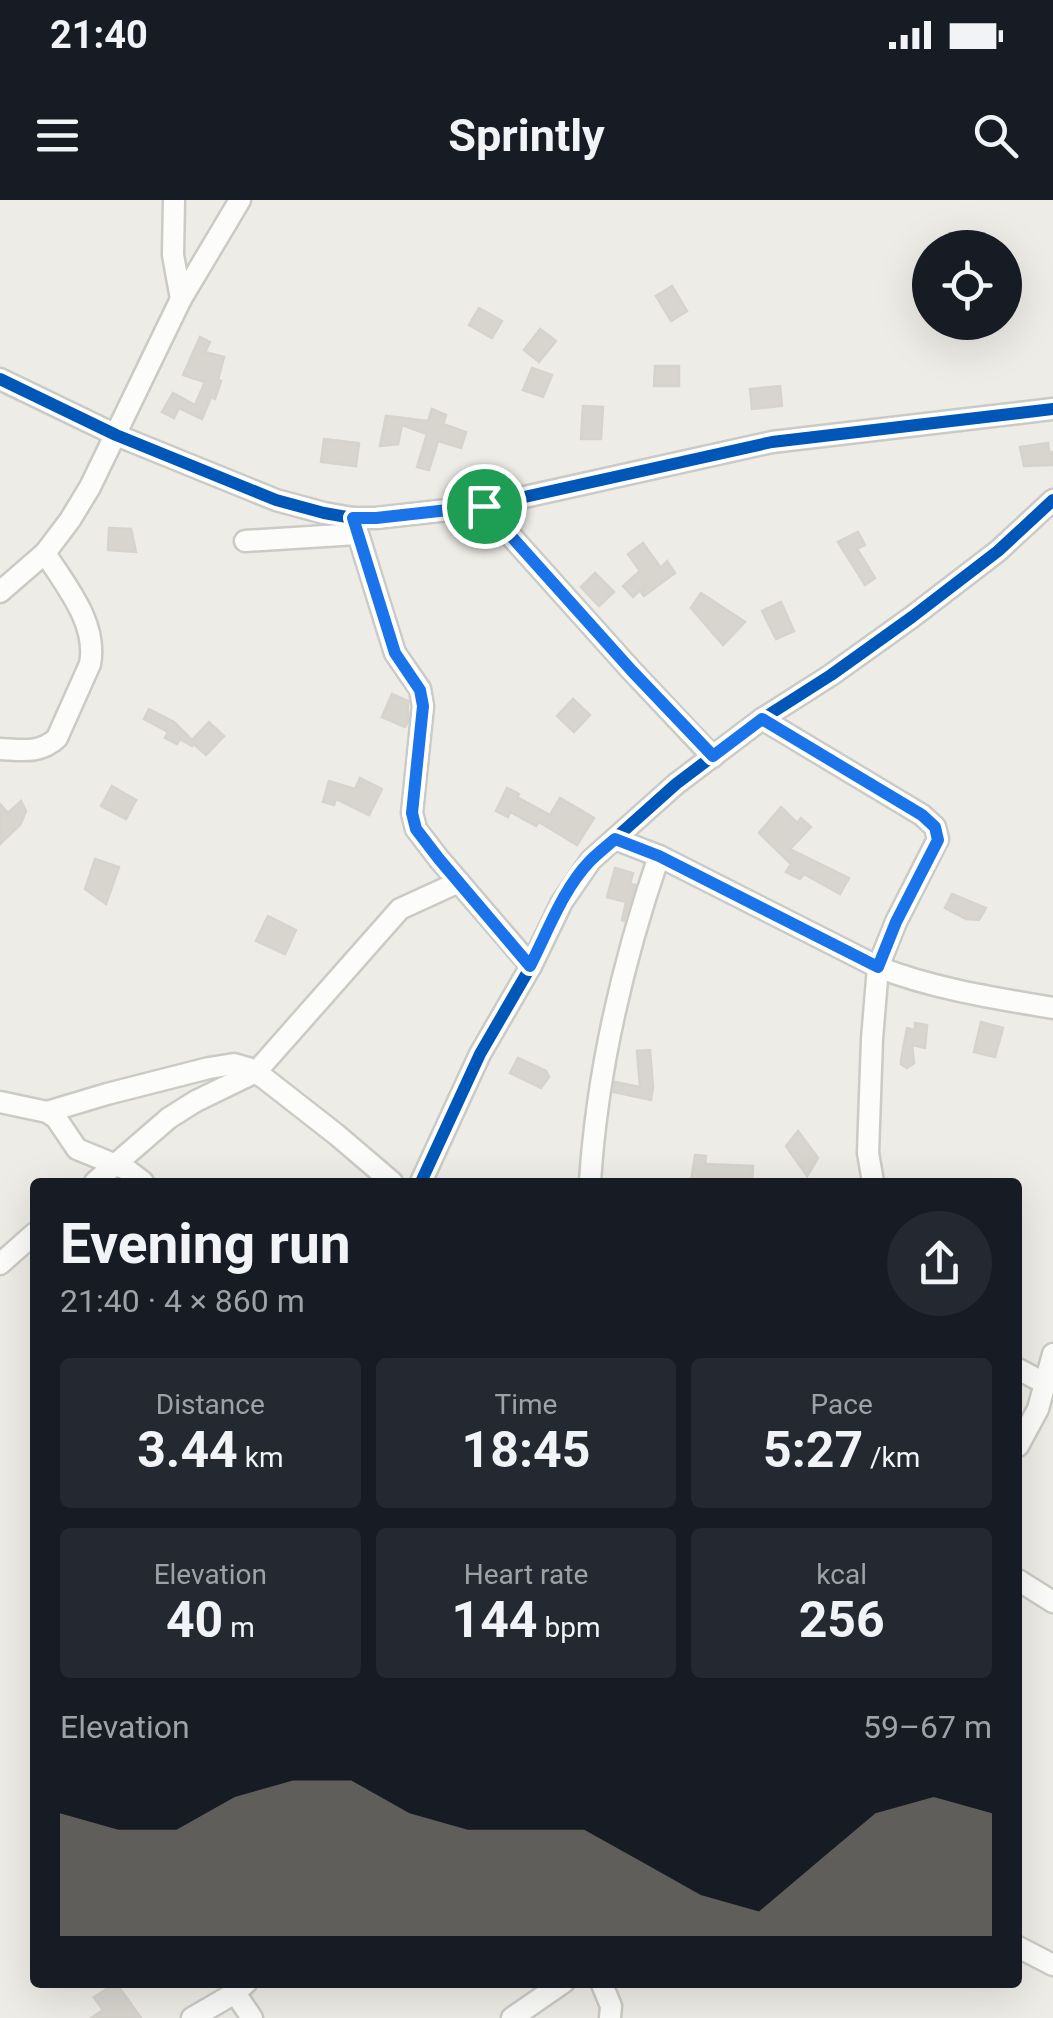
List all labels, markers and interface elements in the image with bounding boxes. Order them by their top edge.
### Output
text: 21:40 [50,13,148,57]
icon: menu [30,108,85,163]
icon: search [968,108,1023,163]
text: Sprintly [448,109,605,162]
map controls [912,230,1022,340]
button: locate [912,230,1022,340]
pin [442,464,527,549]
icon: arrive [457,479,512,534]
button: share [887,1211,992,1316]
text: Evening run [60,1212,351,1276]
text: 21:40 · 4 × 860 m [60,1282,305,1320]
text: Distance [156,1388,265,1421]
text: Time [495,1388,557,1421]
text: Pace [811,1388,873,1421]
text: 3.44 [137,1421,238,1479]
text: 18:45 [462,1421,590,1479]
text: 5:27 [763,1421,863,1479]
text: km [238,1441,283,1474]
text: /km [863,1441,920,1474]
text: Elevation [154,1558,267,1591]
text: Heart rate [464,1558,588,1591]
text: kcal [816,1558,867,1591]
text: 40 [166,1591,223,1649]
text: 144 [451,1591,538,1649]
text: 256 [799,1591,885,1649]
text: m [223,1611,255,1644]
text: bpm [538,1611,601,1644]
text: Elevation [60,1708,190,1746]
text: 59–67 m [863,1708,992,1746]

